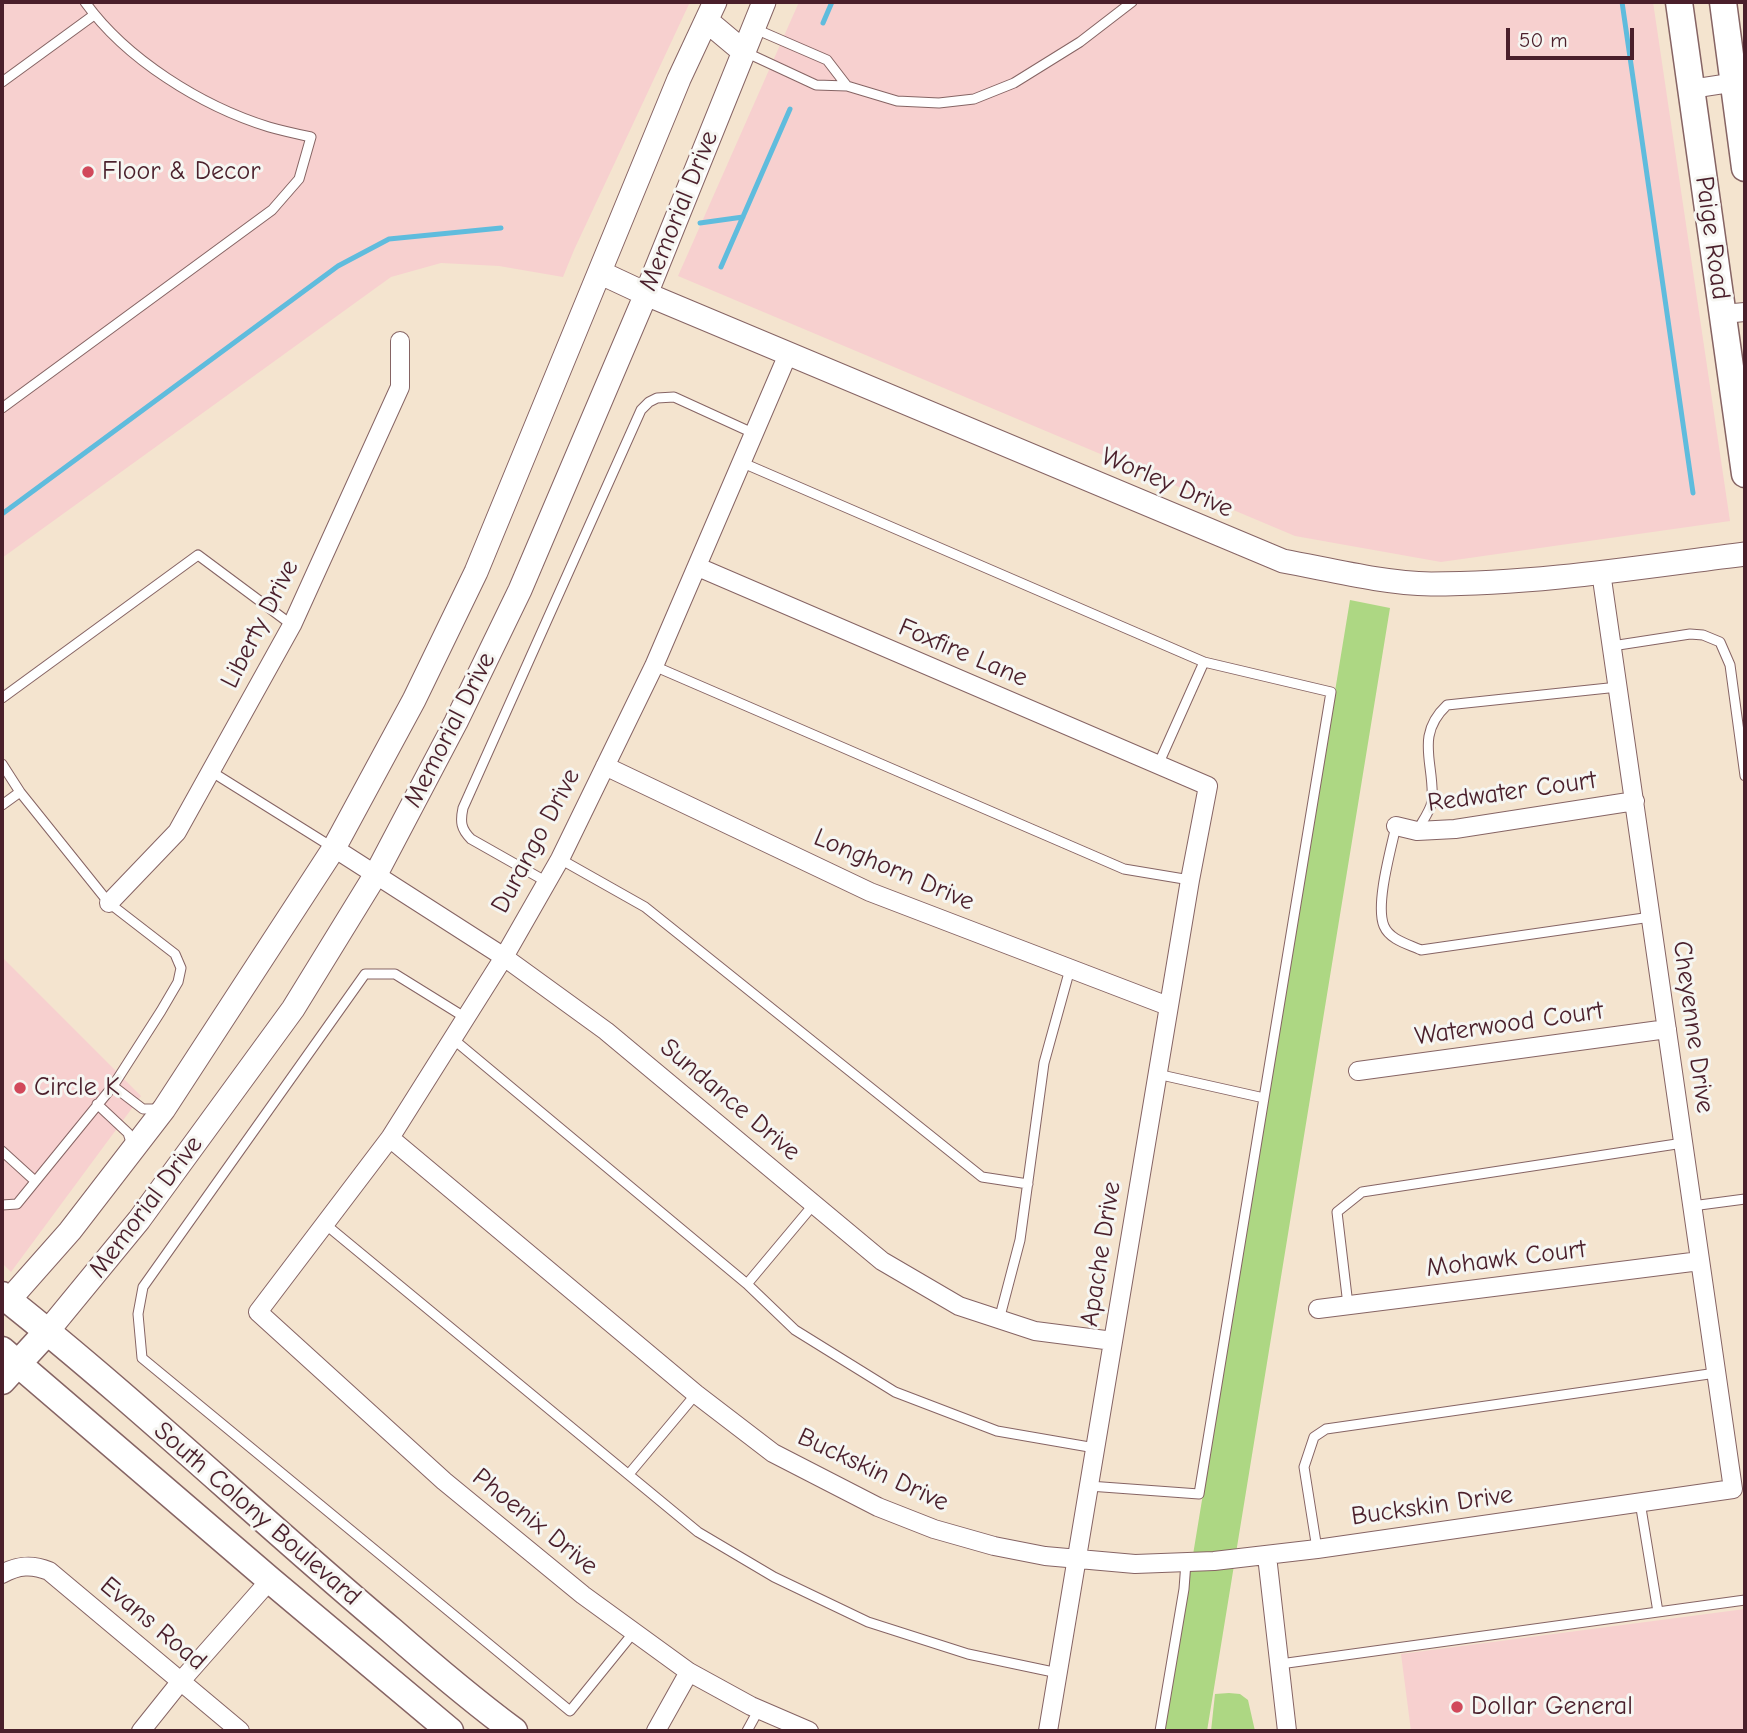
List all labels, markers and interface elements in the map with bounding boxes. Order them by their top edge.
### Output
scale bar [1509,14,1637,58]
text: 50 m [1519,28,1568,52]
street label: Memorial Drive [633,126,725,296]
place label: Floor & Decor [102,156,261,188]
marker: Floor & Decor [80,164,96,180]
street label: Paige Road [1688,174,1736,302]
street label: Worley Drive [1096,441,1238,525]
street label: Liberty Drive [214,555,306,693]
street label: Foxfire Lane [894,612,1032,694]
street label: Memorial Drive [398,647,502,813]
street label: Durango Drive [485,763,587,919]
street label: Redwater Court [1426,765,1598,819]
street label: Longhorn Drive [809,822,979,918]
street label: Cheyenne Drive [1665,939,1721,1115]
street label: Waterwood Court [1413,995,1605,1053]
street label: Sundance Drive [653,1032,807,1168]
place label: Circle K [34,1072,120,1104]
marker: Circle K [12,1080,28,1096]
street label: Memorial Drive [82,1130,210,1284]
street label: Apache Drive [1074,1179,1128,1329]
street label: Mohawk Court [1424,1234,1588,1284]
street label: South Colony Boulevard [147,1416,367,1612]
street label: Buckskin Drive [793,1421,953,1519]
street label: Phoenix Drive [466,1462,604,1582]
street label: Buckskin Drive [1349,1479,1515,1533]
street label: Evans Road [93,1570,213,1678]
place label: Dollar General [1471,1691,1633,1723]
marker: Dollar General [1449,1699,1465,1715]

